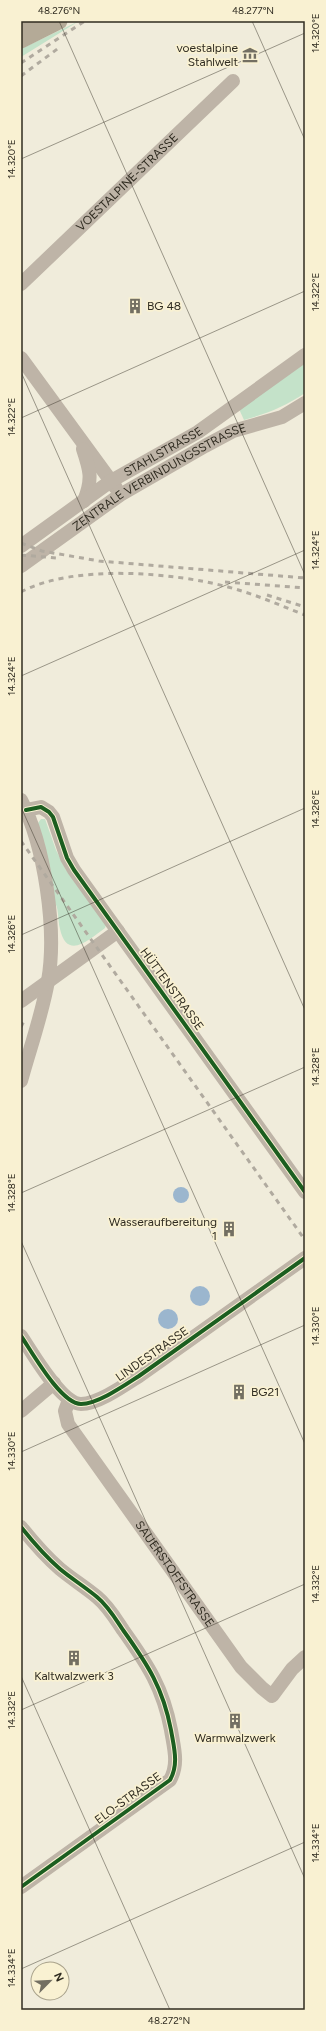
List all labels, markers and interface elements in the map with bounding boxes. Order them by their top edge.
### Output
text: 48.276°N [38,4,80,17]
text: 48.277°N [232,4,274,17]
text: 14.320°E [309,13,322,53]
place label: voestalpine Stahlwelt [176,41,238,69]
museum icon: voestalpine Stahlwelt [241,46,259,64]
street label: VOESTALPINE-STRASSE [73,130,181,234]
text: 14.320°E [5,139,18,179]
text: 14.322°E [309,273,322,311]
building icon: BG 48 [126,297,144,315]
place label: BG 48 [147,299,181,313]
text: 14.322°E [5,398,18,436]
street label: ZENTRALE VERBINDUNGSSTRASSE [70,421,248,534]
street label: STAHLSTRASSE [121,424,205,479]
text: 14.324°E [309,530,322,570]
text: 14.324°E [5,656,18,696]
text: 14.326°E [309,790,322,828]
text: 14.326°E [5,915,18,953]
street label: HÜTTENSTRASSE [137,945,207,1033]
text: 14.328°E [309,1047,322,1087]
text: 14.328°E [5,1173,18,1213]
place label: Wasseraufbereitung 1 [109,1215,217,1243]
building icon: Wasseraufbereitung 1 [220,1220,238,1238]
text: 14.330°E [309,1306,322,1346]
street label: LINDESTRASSE [113,1324,191,1384]
building icon: BG21 [230,1383,248,1401]
place label: BG21 [251,1385,279,1399]
text: 14.330°E [5,1431,18,1471]
street label: SAUERSTOFFSTRASSE [132,1518,217,1629]
text: 14.332°E [309,1565,322,1603]
building icon: Kaltwalzwerk 3 [65,1649,83,1667]
place label: Kaltwalzwerk 3 [34,1669,114,1683]
text: 14.332°E [5,1691,18,1729]
building icon: Warmwalzwerk [226,1712,244,1730]
place label: Warmwalzwerk [195,1731,276,1745]
street label: ELO-STRASSE [92,1769,164,1827]
text: 14.334°E [309,1823,322,1863]
text: 14.334°E [5,1948,18,1988]
north arrow [30,1961,70,2001]
text: N [51,1971,66,1984]
text: 48.272°N [148,2014,190,2027]

